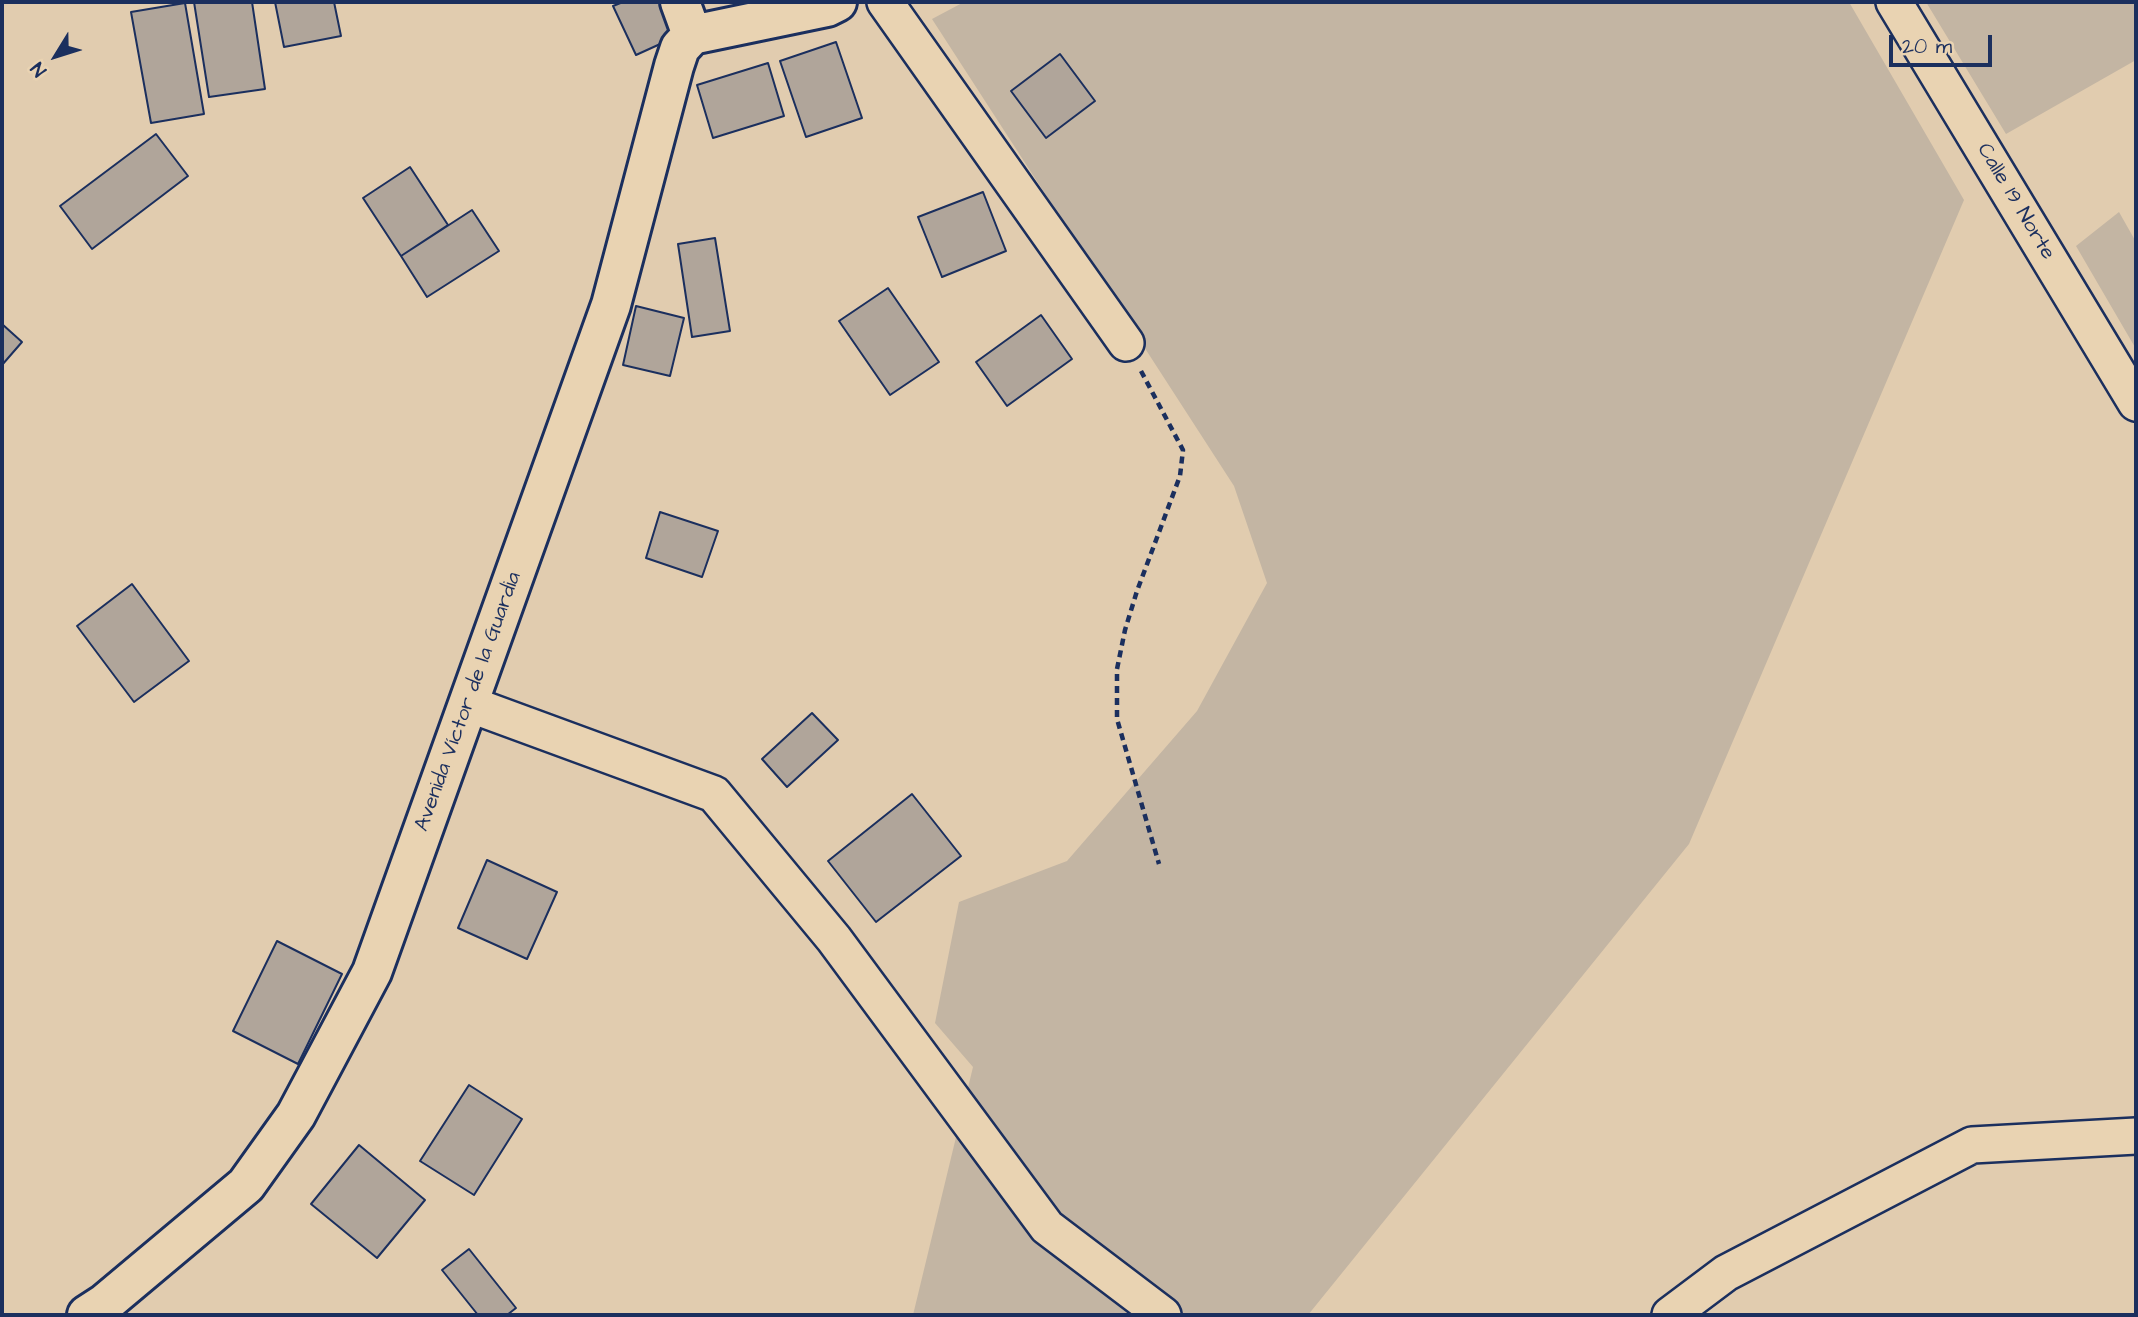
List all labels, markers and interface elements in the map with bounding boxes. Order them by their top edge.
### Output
north arrow [21,21,91,91]
scale bar [1893,21,1996,65]
text: 20 m [1902,32,1952,61]
text: N [25,56,53,82]
street label: Calle 19 Norte [1970,139,2060,265]
street label: Avenida Víctor de la Guardia [410,569,528,835]

